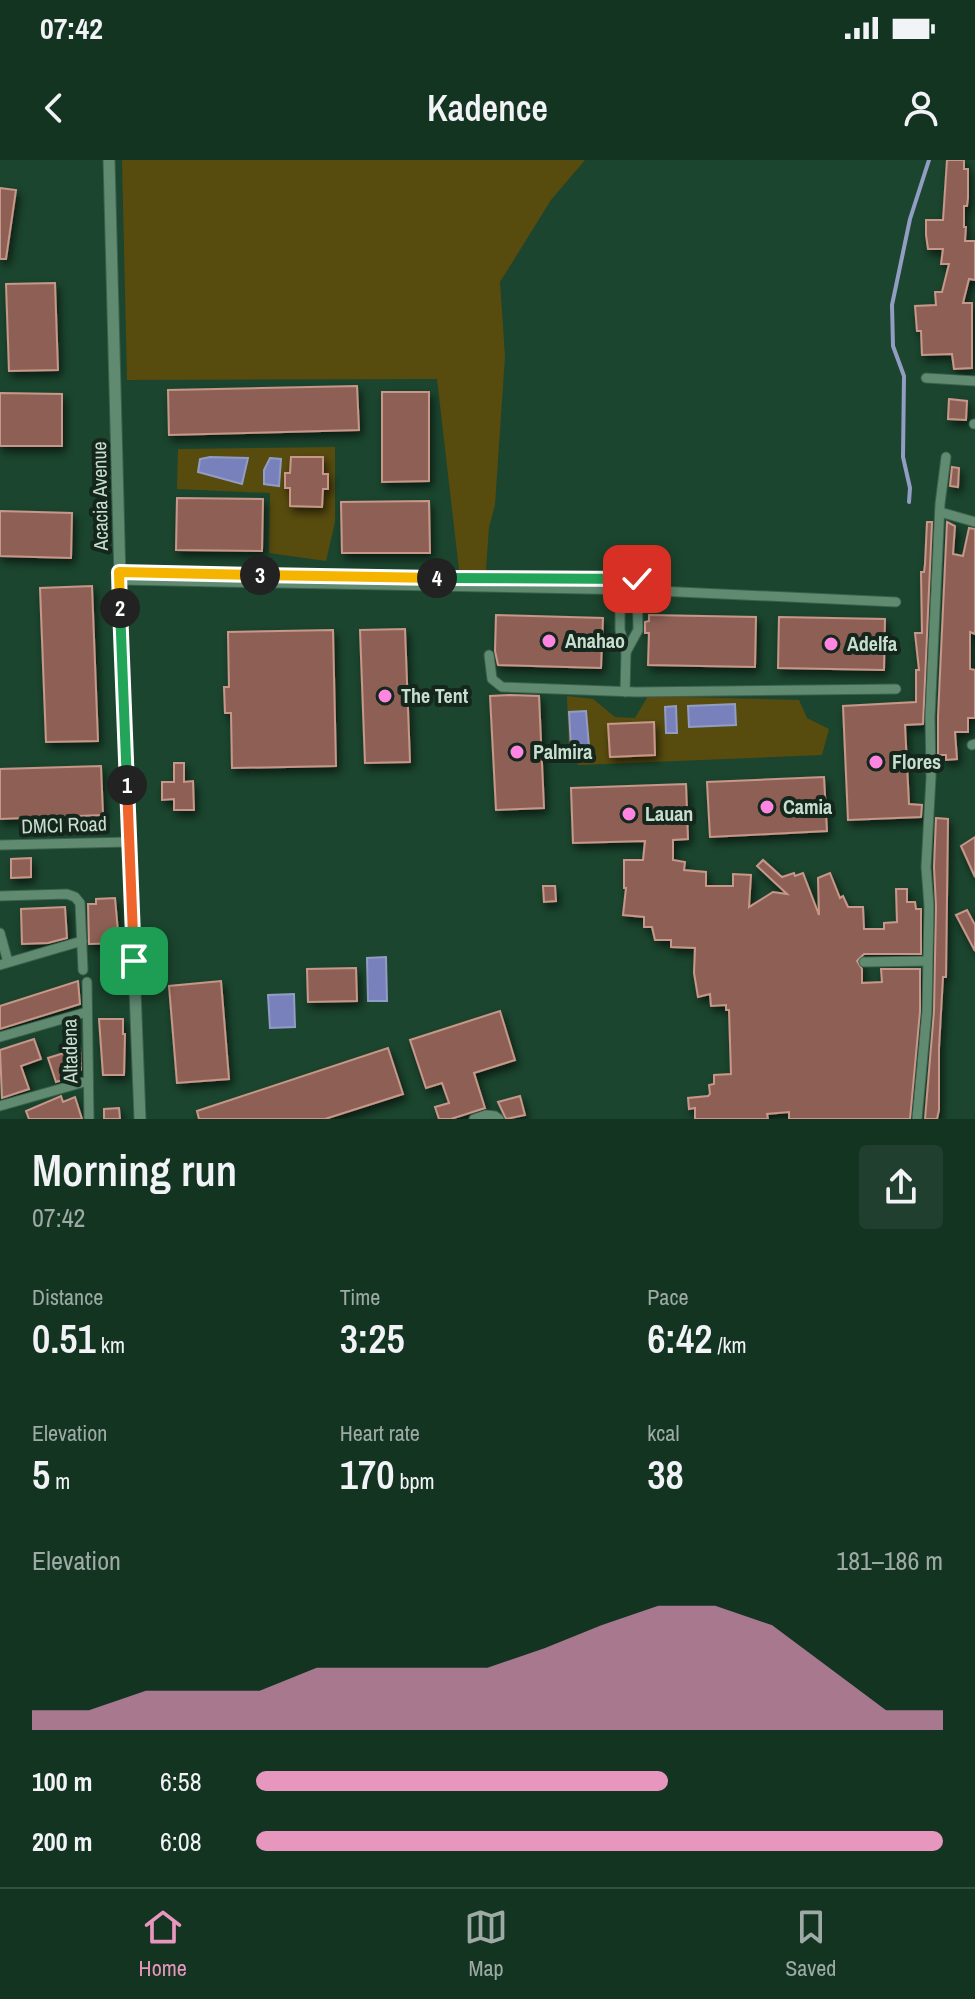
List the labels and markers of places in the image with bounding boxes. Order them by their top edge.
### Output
pin [603,545,671,613]
pin: 3 [240,555,280,595]
pin: 4 [417,558,457,598]
pin: 2 [100,588,140,628]
place label: Anahao [565,627,625,654]
place label: Adelfa [847,630,897,657]
marker: Anahao [540,632,558,650]
marker: Adelfa [822,635,840,653]
place label: The Tent [401,682,469,709]
marker: The Tent [376,687,394,705]
place label: Palmira [533,738,592,765]
marker: Palmira [508,743,526,761]
place label: Flores [892,748,941,775]
marker: Flores [867,753,885,771]
pin: 1 [107,765,147,805]
place label: Camia [783,793,832,820]
marker: Camia [758,798,776,816]
place label: Lauan [645,800,693,827]
marker: Lauan [620,805,638,823]
pin [100,927,168,995]

